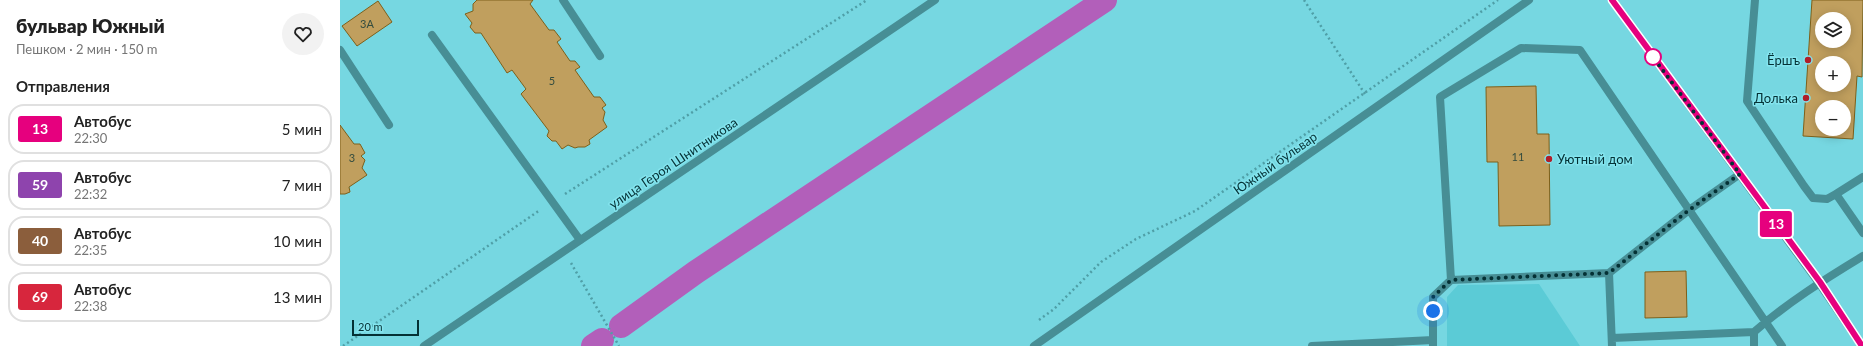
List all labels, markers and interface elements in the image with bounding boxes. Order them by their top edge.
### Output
map controls [1815,12,1851,136]
button: layers [1815,12,1851,48]
button: heart [282,13,324,55]
text: бульвар Южный [16,14,165,37]
house number: 3А [360,17,374,30]
text: Пешком · 2 мин · 150 m [16,41,157,57]
unlabelled marker [1644,48,1662,66]
place label: Ёршъ [1767,52,1800,68]
marker: Ёршъ [1803,55,1813,65]
button: + [1815,56,1851,92]
house number: 5 [549,74,555,87]
text: Отправления [16,77,110,95]
place label: Долька [1754,90,1798,106]
marker: Долька [1801,93,1811,103]
button: − [1815,100,1851,136]
text: Автобус [74,112,131,130]
street label: улица Героя Шнитникова [606,114,740,212]
text: 13 [32,120,48,137]
text: 5 мин [282,120,322,138]
street label: Южный бульвар [1230,128,1320,198]
text: 22:30 [74,130,107,146]
house number: 11 [1512,150,1524,163]
house number: 3 [349,151,355,164]
place label: Уютный дом [1557,151,1633,167]
marker: Уютный дом [1544,154,1554,164]
text: Автобус [74,168,131,186]
text: 59 [32,176,48,193]
text: 7 мин [282,176,322,194]
text: 22:32 [74,186,107,202]
line badge: 13 [1758,211,1794,237]
text: 13 [1768,215,1784,232]
text: Автобус [74,224,131,242]
text: 40 [32,232,48,249]
text: 10 мин [273,232,322,250]
text: 22:35 [74,242,107,258]
text: Автобус [74,280,131,298]
text: 69 [32,288,48,305]
text: 13 мин [273,288,322,306]
text: 22:38 [74,298,107,314]
your location [1423,301,1443,321]
scale bar [352,318,419,337]
text: 20 m [358,320,383,333]

